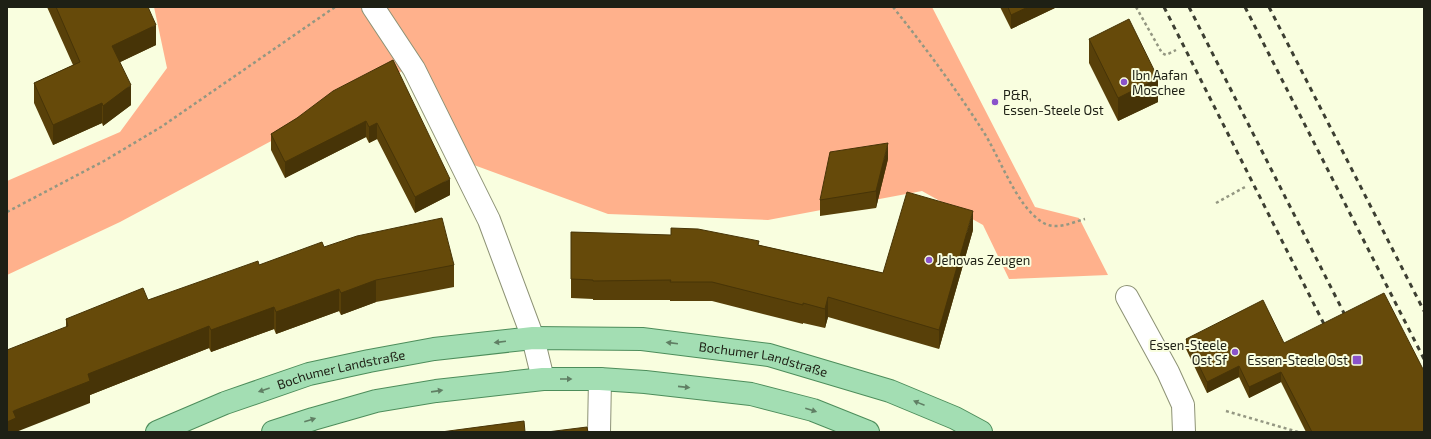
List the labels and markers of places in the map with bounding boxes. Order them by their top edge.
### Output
place label: Ibn Aafan Moschee [1132,67,1188,98]
marker: Ibn Aafan Moschee [1119,77,1129,87]
place label: P&R, Essen-Steele Ost [1003,87,1104,118]
marker: P&R, Essen-Steele Ost [990,97,1000,107]
place label: Jehovas Zeugen [937,252,1030,268]
marker: Jehovas Zeugen [924,255,934,265]
place label: Essen-Steele Ost Sf [1149,337,1228,368]
marker: Essen-Steele Ost Sf [1230,347,1240,357]
place label: Essen-Steele Ost [1247,352,1348,368]
marker: Essen-Steele Ost [1351,354,1363,366]

